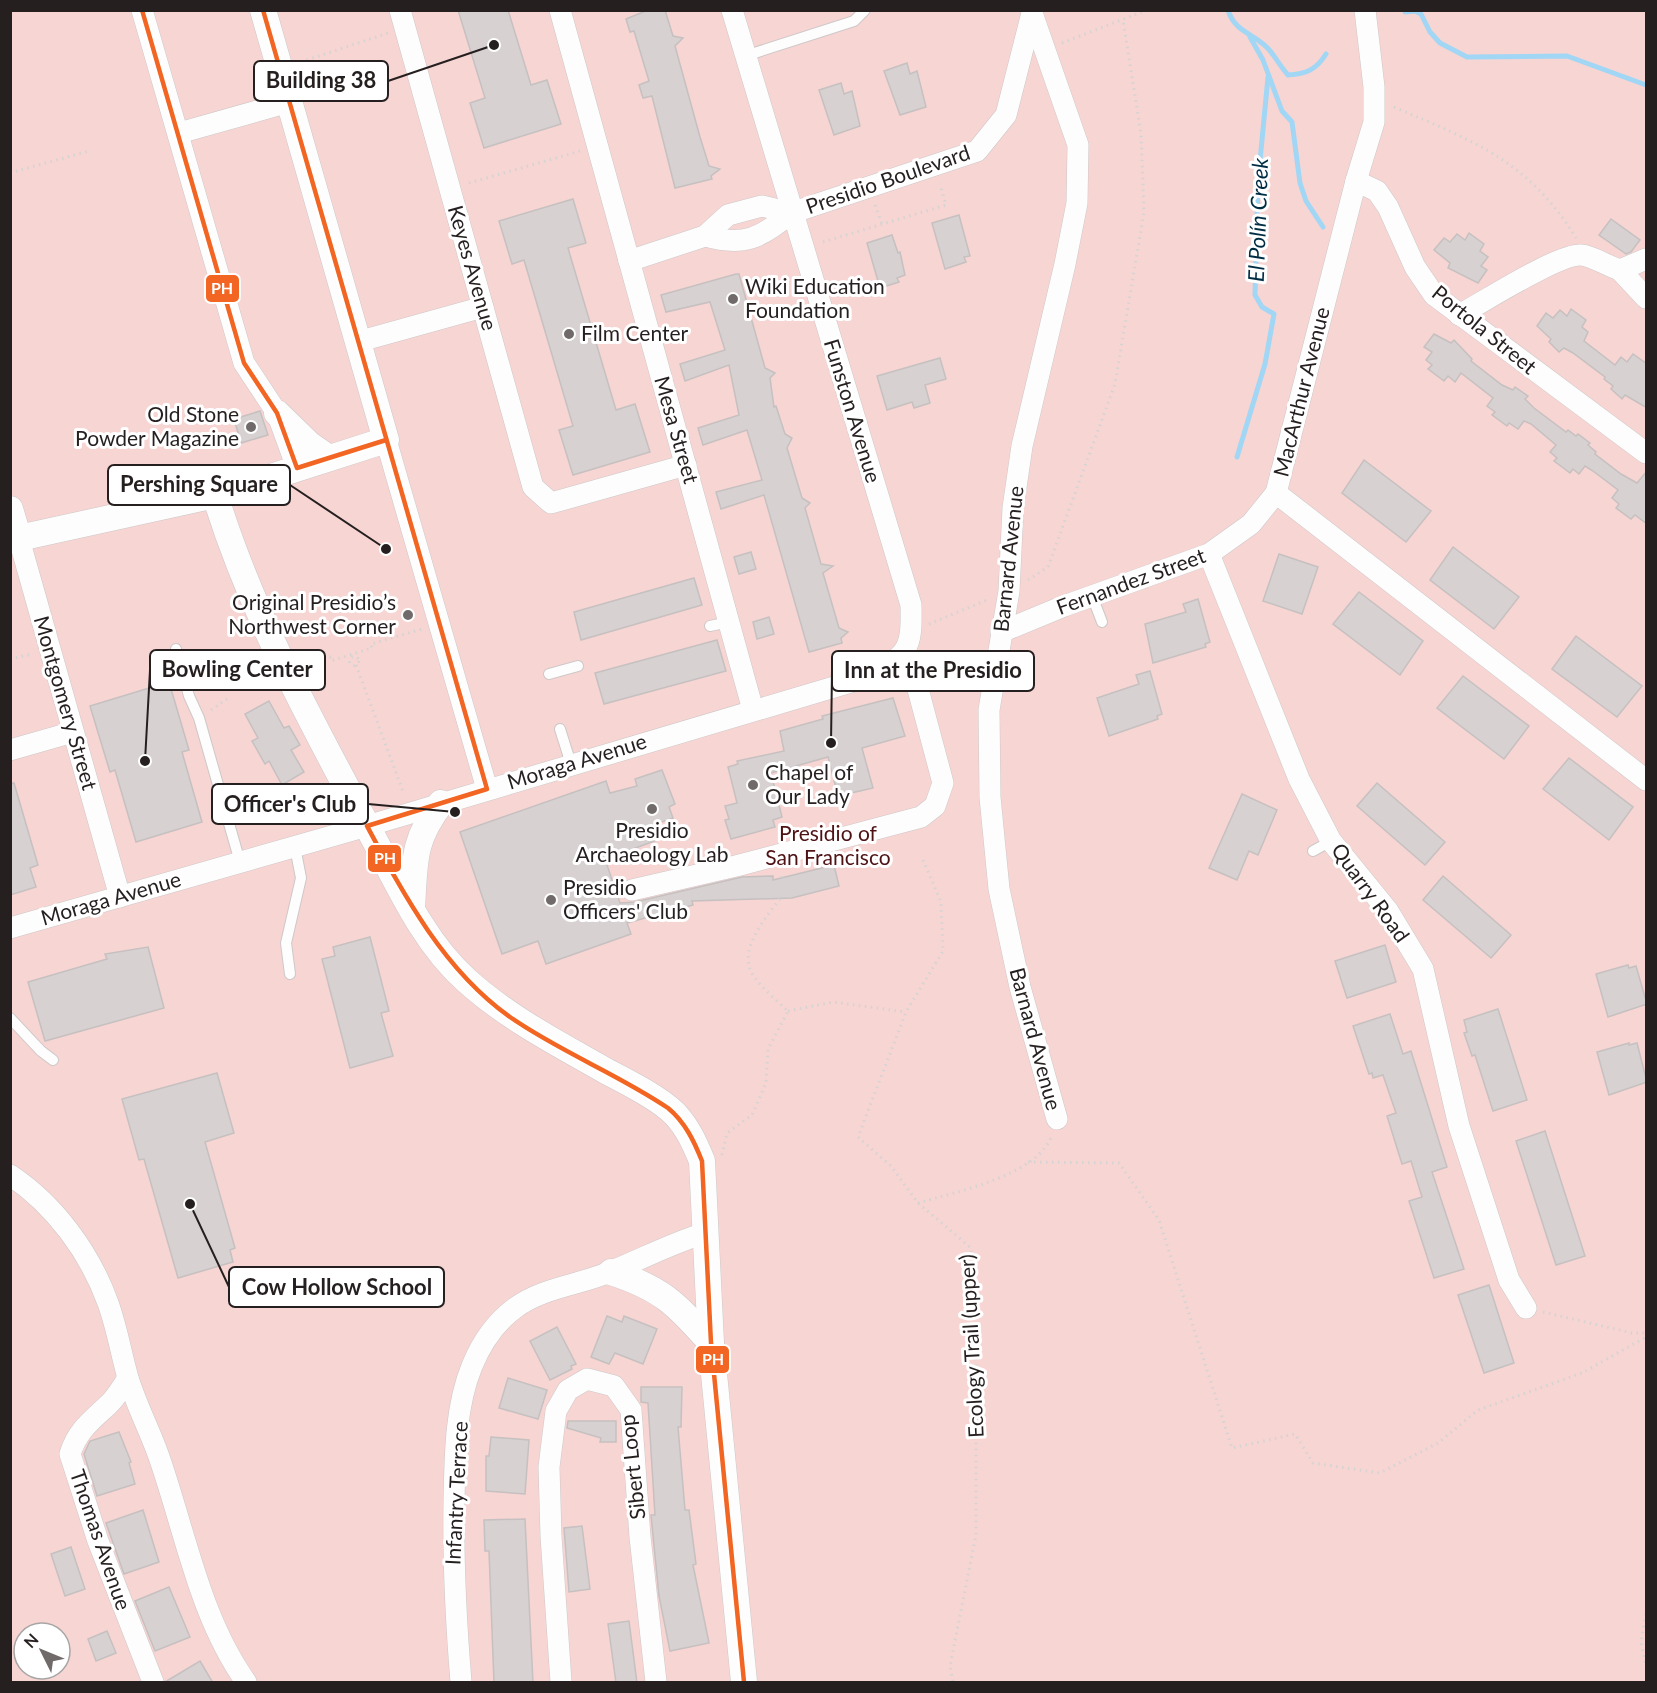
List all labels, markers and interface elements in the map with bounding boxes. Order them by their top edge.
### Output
callout: Building 38 [254,61,388,101]
text: Building 38 [266,66,376,93]
street label: Presidio Boulevard [802,139,973,218]
water label: El Polín Creek [1242,157,1273,282]
street label: Keyes Avenue [444,202,503,333]
place label: Wiki Education Foundation [745,273,885,322]
line badge: PH [205,274,240,303]
text: PH [211,278,233,297]
street label: Portola Street [1428,279,1543,379]
marker: Wiki Education Foundation [726,292,740,306]
street label: MacArthur Avenue [1267,304,1334,479]
place label: Film Center [581,320,689,345]
marker: Film Center [562,327,576,341]
street label: Funston Avenue [820,336,887,485]
street label: Mesa Street [650,373,705,487]
place label: Old Stone Powder Magazine [75,401,239,450]
marker: Old Stone Powder Magazine [244,420,258,434]
callout: Pershing Square [108,465,290,505]
text: Pershing Square [120,470,278,497]
street label: Barnard Avenue [987,485,1028,633]
street label: Fernandez Street [1053,542,1209,619]
place label: Original Presidio’s Northwest Corner [228,589,396,638]
marker: Original Presidio’s Northwest Corner [401,608,415,622]
street label: Montgomery Street [30,613,103,793]
callout: Bowling Center [150,650,325,690]
callout: Inn at the Presidio [832,651,1034,691]
text: Bowling Center [161,655,313,682]
text: Inn at the Presidio [844,656,1022,683]
street label: Moraga Avenue [504,727,649,794]
place label: Chapel of Our Lady [765,759,854,808]
marker: Chapel of Our Lady [746,778,760,792]
callout: Officer's Club [212,784,368,824]
text: Officer's Club [224,790,356,817]
marker: Presidio Archaeology Lab [645,802,659,816]
place label: Presidio Archaeology Lab [576,817,728,866]
park label: Presidio of San Francisco [765,820,891,869]
street label: Quarry Road [1327,838,1416,947]
line badge: PH [367,844,402,873]
text: PH [374,848,396,867]
street label: Moraga Avenue [38,866,184,929]
place label: Presidio Officers' Club [563,874,688,923]
marker: Presidio Officers' Club [544,893,558,907]
street label: Barnard Avenue [1005,964,1068,1113]
street label: Ecology Trail (upper) [953,1254,988,1439]
callout: Cow Hollow School [229,1267,444,1307]
text: Cow Hollow School [242,1273,432,1300]
line badge: PH [695,1345,730,1374]
text: PH [702,1349,724,1368]
street label: Sibert Loop [614,1413,649,1521]
street label: Infantry Terrace [439,1420,472,1566]
street label: Thomas Avenue [66,1466,137,1613]
north arrow [12,1621,72,1681]
text: N [20,1629,42,1651]

